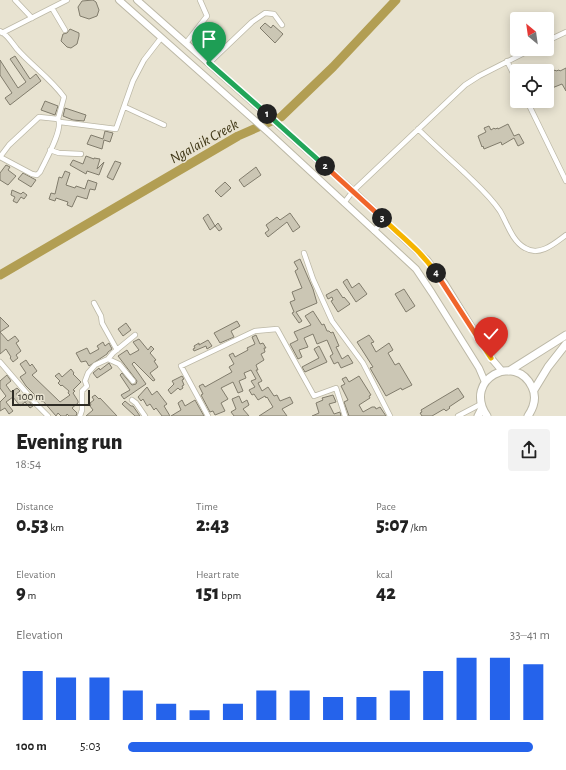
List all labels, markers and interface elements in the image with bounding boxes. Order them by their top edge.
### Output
north arrow [510,12,554,56]
map controls [510,12,554,108]
pin [192,22,226,63]
icon: arrive [198,28,220,50]
button: locate [510,64,554,108]
pin: 1 [257,104,277,124]
text: 1 [265,108,269,119]
water label: Ngalaik Creek [168,117,241,166]
pin: 2 [315,156,335,176]
text: 2 [322,160,328,171]
pin: 3 [372,208,392,228]
text: 3 [380,212,384,223]
pin: 4 [426,263,446,283]
text: 4 [433,267,439,278]
pin [474,317,508,358]
icon: check [480,323,502,345]
scale bar [12,388,90,407]
text: 100 m [18,391,44,402]
button: share [508,429,550,471]
text: Evening run [16,431,123,453]
text: 18:54 [16,458,41,471]
text: Distance [16,501,53,512]
text: Time [196,501,218,512]
text: Pace [376,501,396,512]
text: 0.53 [16,515,48,535]
text: 2:43 [196,515,229,535]
text: 5:07 [376,515,408,535]
text: km [48,522,64,533]
text: /km [408,522,427,533]
text: Elevation [16,569,56,580]
text: Heart rate [196,569,239,580]
text: kcal [376,569,393,580]
text: 9 [16,583,26,603]
text: 151 [196,583,219,603]
text: 42 [376,583,396,603]
text: m [26,590,36,601]
text: bpm [219,590,241,601]
text: Elevation [16,629,63,642]
text: 33–41 m [510,629,550,642]
text: 100 m [16,740,47,753]
text: 5:03 [80,740,101,753]

